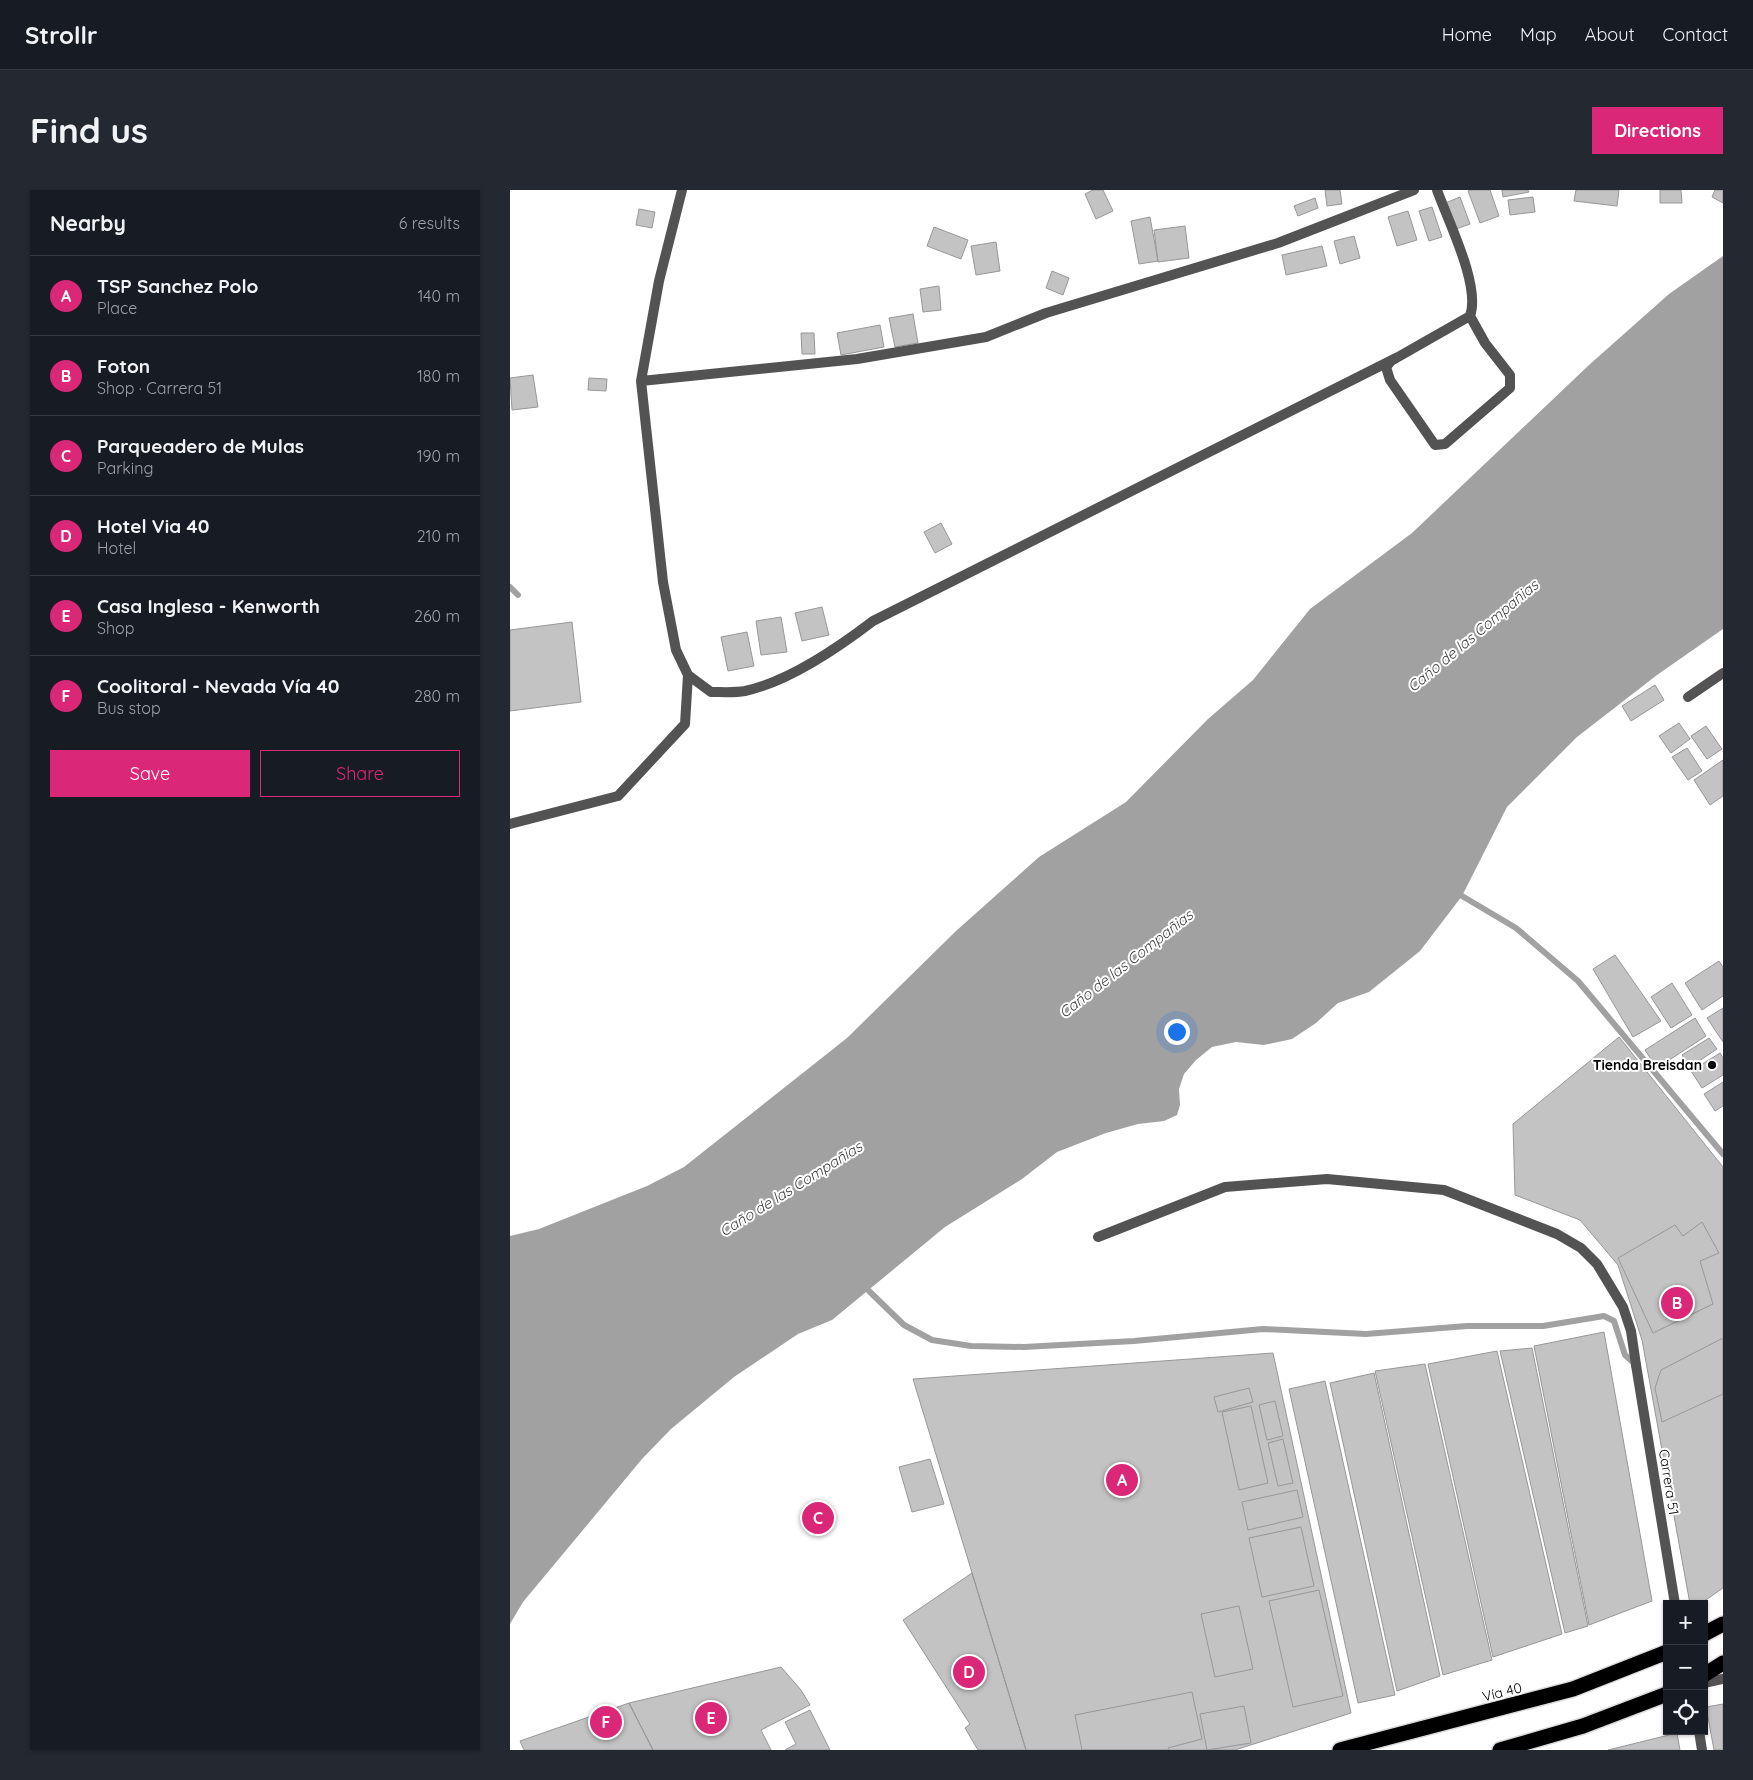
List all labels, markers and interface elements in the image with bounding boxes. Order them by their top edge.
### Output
text: Strollr [25,20,97,50]
text: Home [1442,23,1492,46]
text: Map [1520,23,1557,46]
text: About [1585,23,1635,46]
text: Contact [1663,23,1728,46]
button: Directions [1592,107,1723,154]
text: Find us [30,108,148,152]
text: Nearby [50,210,126,236]
text: 6 results [399,213,460,233]
text: TSP Sanchez Polo [97,274,258,298]
text: A [61,286,71,306]
text: 140 m [417,286,460,306]
text: Place [97,298,137,318]
text: Foton [97,354,150,378]
text: B [61,366,71,386]
text: 180 m [417,366,460,386]
text: Shop · Carrera 51 [97,378,222,398]
text: Parqueadero de Mulas [97,434,304,458]
text: C [61,446,71,466]
text: 190 m [417,446,460,466]
text: Parking [97,458,154,478]
text: Hotel Via 40 [97,514,209,538]
text: D [60,526,72,546]
text: 210 m [417,526,460,546]
text: Hotel [97,538,136,558]
water label: Caño de las Compañias [1403,575,1543,696]
text: Casa Inglesa - Kenworth [97,594,320,618]
text: E [61,606,71,626]
text: 260 m [414,606,460,626]
text: Shop [97,618,134,638]
text: Coolitoral - Nevada Vía 40 [97,674,339,698]
text: F [62,686,71,706]
text: 280 m [414,686,460,706]
text: Bus stop [97,698,161,718]
button: Save [50,750,250,797]
button: Share [260,750,460,797]
water label: Caño de las Compañias [1055,905,1197,1022]
your location [1164,1019,1190,1045]
place label: Tienda Breisdan [1593,1056,1702,1074]
marker: Tienda Breisdan [1706,1059,1718,1071]
water label: Caño de las Compañias [716,1136,866,1240]
pin: B [1661,1284,1693,1322]
street label: Carrera 51 [1655,1448,1683,1516]
pin: A [1106,1461,1138,1499]
pin: C [802,1499,834,1537]
map controls [1663,1600,1708,1735]
button: + [1663,1600,1708,1645]
button: − [1663,1645,1708,1690]
pin: D [953,1653,985,1691]
street label: Vía 40 [1480,1678,1524,1706]
button: locate [1663,1690,1708,1735]
pin: E [695,1699,727,1737]
pin: F [590,1703,622,1741]

